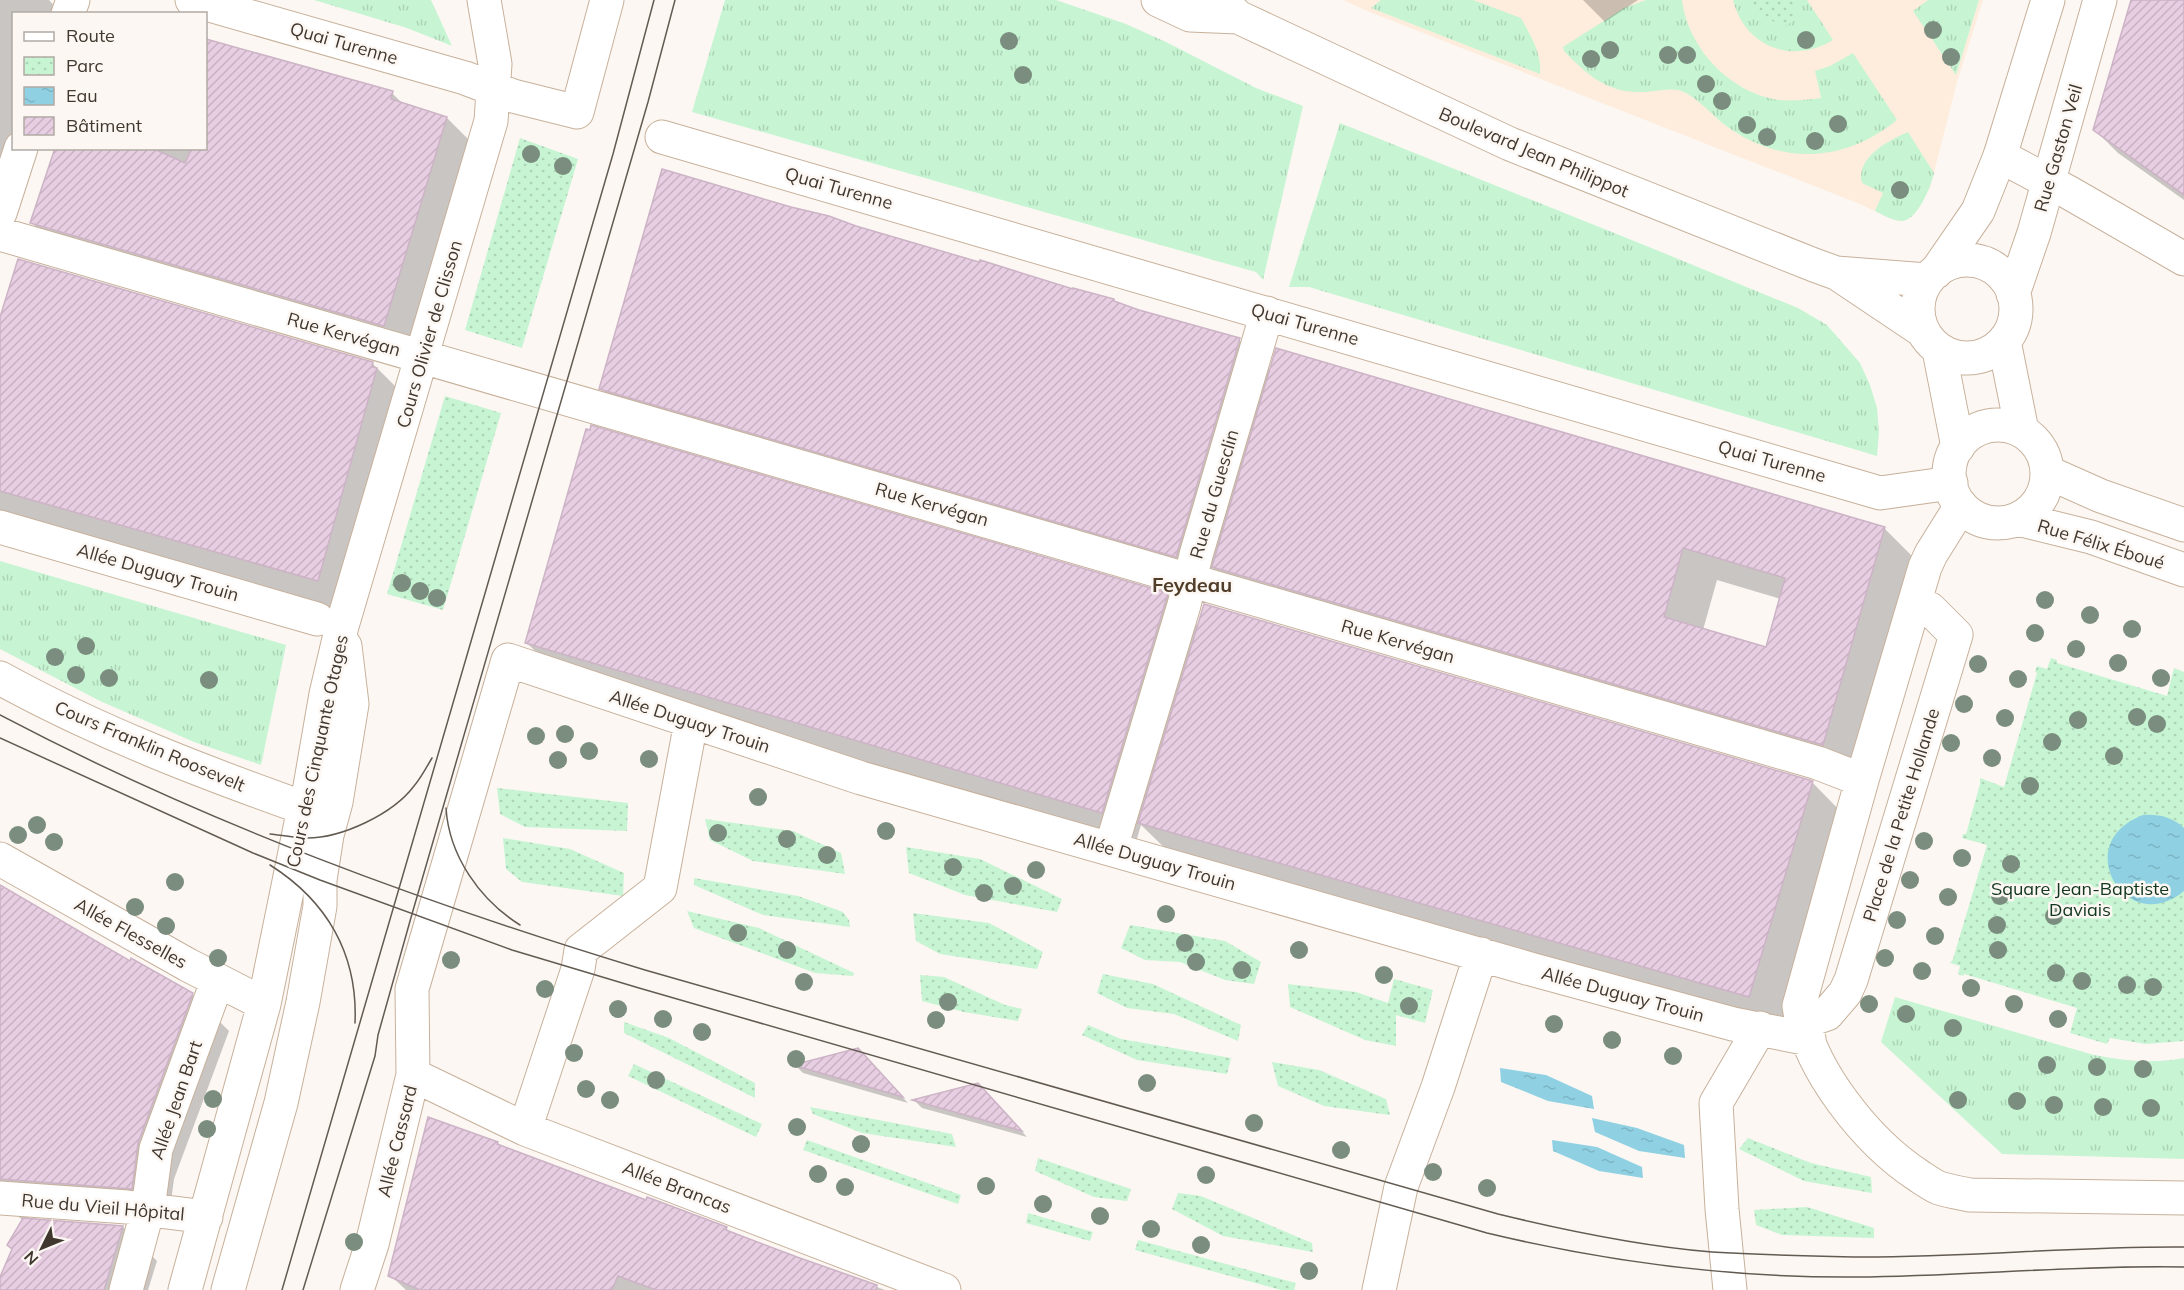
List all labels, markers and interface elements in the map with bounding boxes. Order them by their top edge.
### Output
legend [12,12,207,150]
street label: Quai Turenne [287,17,401,69]
text: Route [66,24,115,47]
text: Parc [66,54,104,77]
street label: Rue Gaston Veil [2029,82,2087,214]
text: Eau [66,84,98,107]
street label: Boulevard Jean Philippot [1436,102,1632,202]
text: Bâtiment [66,114,142,137]
street label: Quai Turenne [782,162,896,214]
street label: Cours Olivier de Clisson [391,237,467,431]
street label: Quai Turenne [1248,298,1362,350]
street label: Rue Kervégan [285,307,403,361]
street label: Rue du Guesclin [1185,427,1243,561]
street label: Quai Turenne [1715,435,1829,487]
street label: Rue Kervégan [873,477,991,531]
street label: Rue Félix Éboué [2035,514,2167,574]
street label: Allée Duguay Trouin [74,538,242,606]
district label: Feydeau [1152,572,1232,597]
street label: Rue Kervégan [1339,614,1457,668]
street label: Cours des Cinquante Otages [281,632,353,870]
street label: Allée Duguay Trouin [607,684,773,758]
street label: Cours Franklin Roosevelt [51,695,249,797]
street label: Place de la Petite Hollande [1858,705,1944,925]
street label: Allée Duguay Trouin [1071,827,1239,895]
park label: Square Jean-Baptiste Daviais [1991,877,2169,921]
street label: Allée Flesselles [71,893,191,973]
street label: Allée Duguay Trouin [1539,961,1707,1027]
street label: Allée Jean Bart [145,1038,207,1162]
street label: Allée Cassard [372,1083,422,1199]
street label: Allée Brancas [619,1156,735,1218]
street label: Rue du Vieil Hôpital [20,1188,186,1226]
north arrow [12,1218,72,1278]
text: N [20,1247,42,1269]

